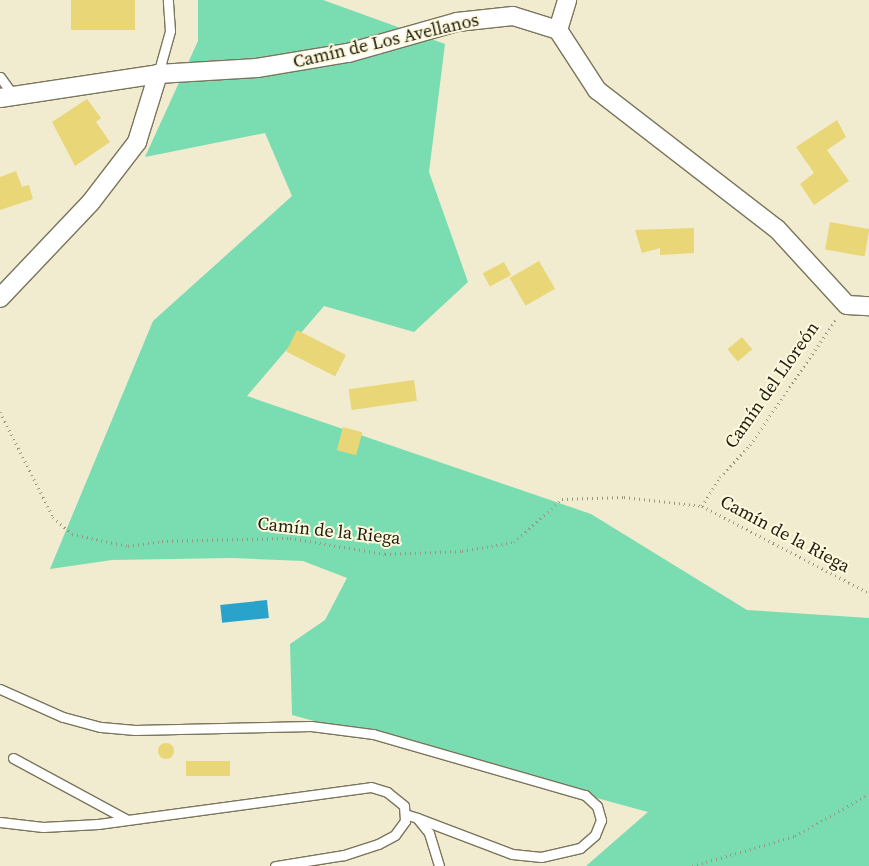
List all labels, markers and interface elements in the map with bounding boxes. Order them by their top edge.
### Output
street label: Camín de Los Avellanos [291,9,481,73]
street label: Camín del Lloreón [720,318,824,452]
street label: Camín de la Riega [717,491,853,577]
street label: Camín de la Riega [256,513,402,549]

